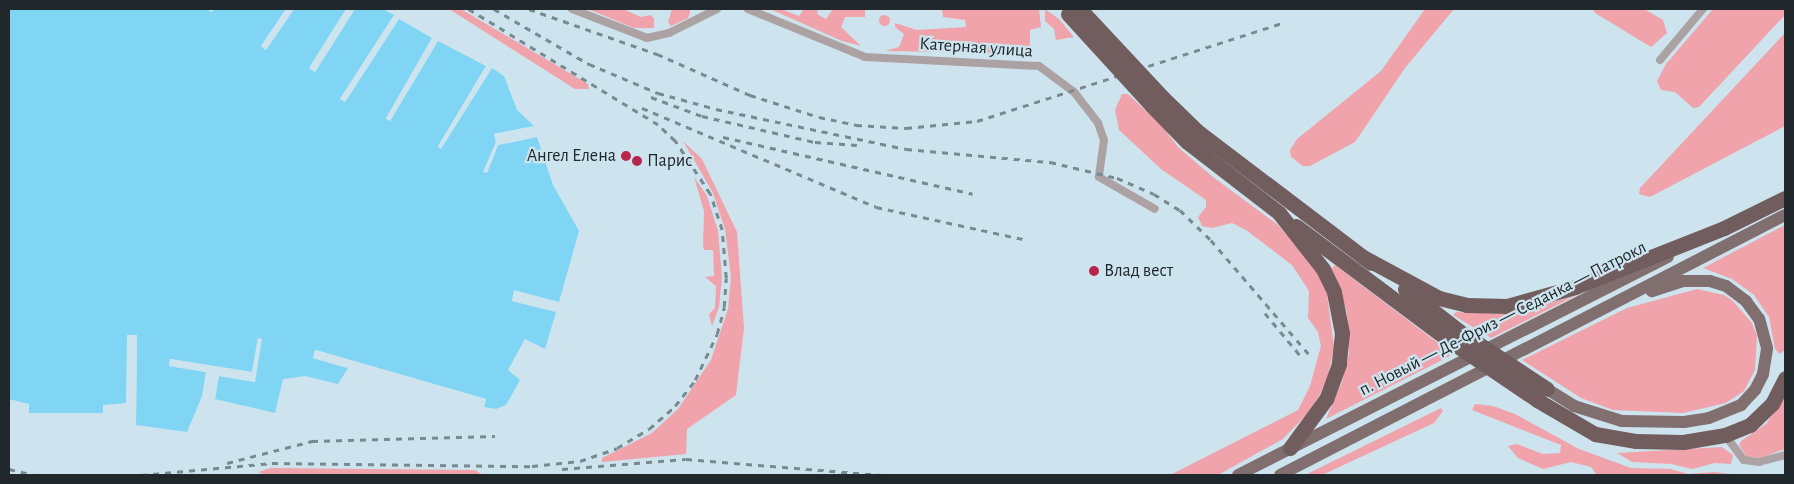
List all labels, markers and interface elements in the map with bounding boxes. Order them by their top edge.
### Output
street label: Катерная улица [919,33,1033,63]
place label: Ангел Елена [527,145,616,167]
marker: Ангел Елена [620,150,632,162]
place label: Парис [647,150,693,172]
marker: Парис [631,155,643,167]
street label: п. Новый — Де-Фриз — Седанка — Патрокл [1356,237,1650,401]
place label: Влад вест [1104,260,1173,282]
marker: Влад вест [1088,265,1100,277]

